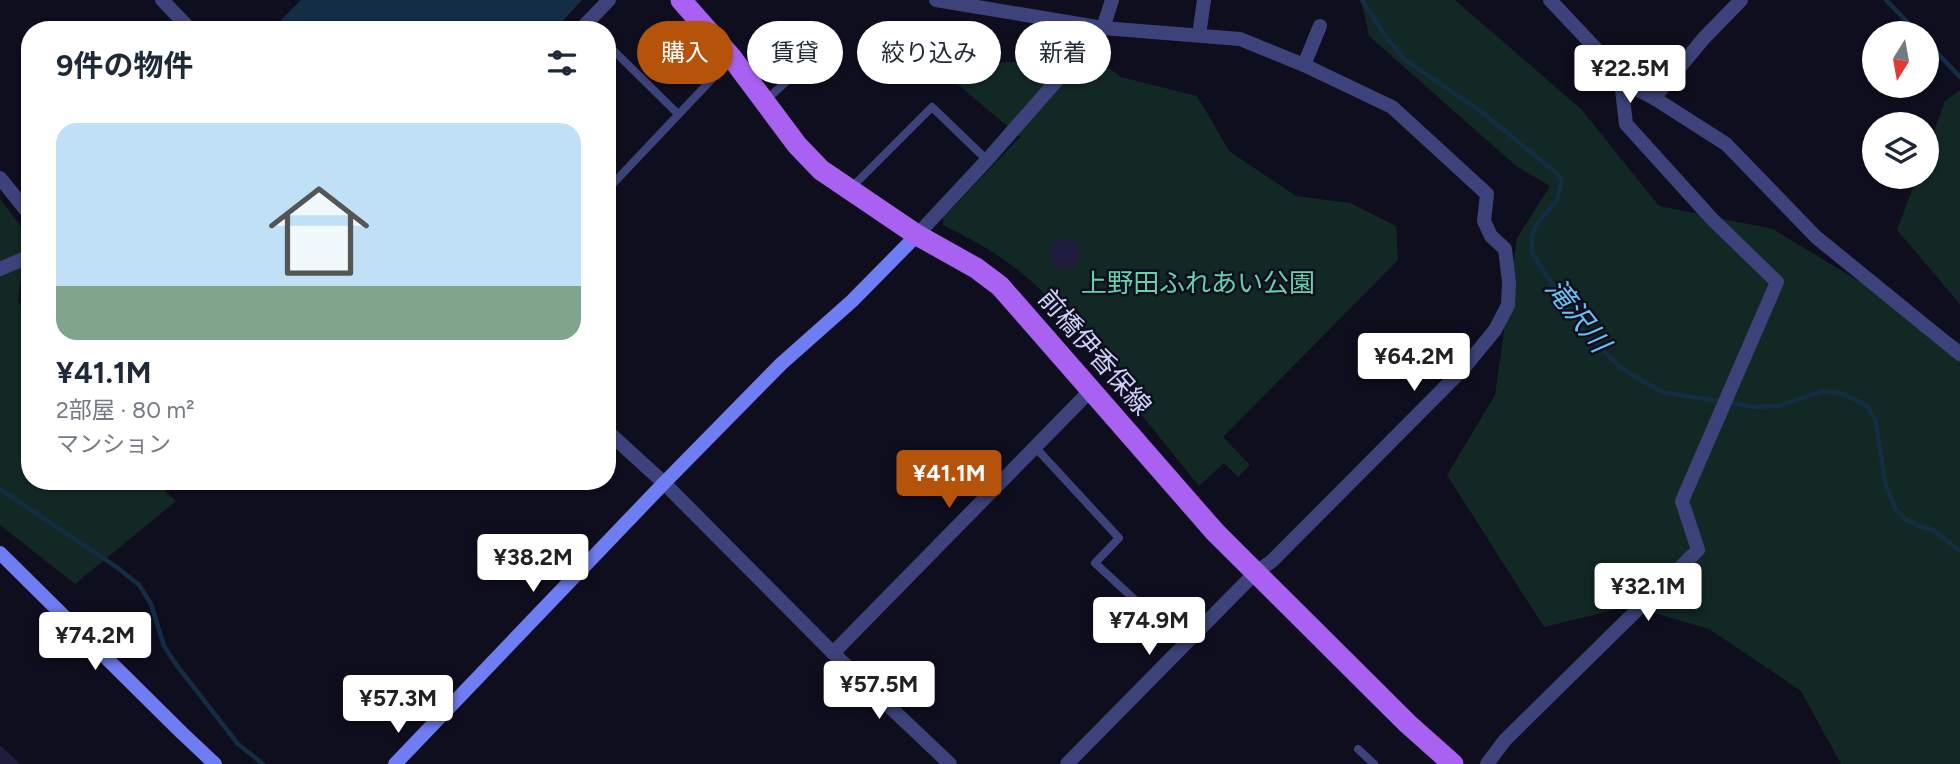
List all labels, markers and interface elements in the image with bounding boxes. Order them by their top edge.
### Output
chip: 購入 [637,21,733,84]
chip: 賃貸 [747,21,843,84]
chip: 絞り込み [857,21,1001,84]
chip: 新着 [1015,21,1111,84]
north arrow [1862,21,1939,98]
map controls [1862,21,1939,189]
icon: filters [543,44,581,82]
pin: ¥22.5M [1573,46,1687,105]
text: 9件の物件 [56,47,193,84]
text: ¥22.5M [1590,54,1670,82]
button: layers [1862,112,1939,189]
icon: home [256,168,382,294]
park label: 上野田ふれあい公園 [1081,267,1315,299]
water label: 滝沢川 [1539,271,1619,361]
street label: 前橋伊香保線 [1032,283,1158,421]
pin: ¥64.2M [1357,334,1471,393]
text: ¥64.2M [1374,342,1454,370]
text: ¥41.1M [56,354,151,391]
text: 2部屋 · 80 m² [56,396,194,424]
text: マンション [56,430,171,458]
pin: ¥41.1M [892,450,1006,510]
text: ¥41.1M [912,459,986,487]
pin: ¥38.2M [476,534,590,594]
text: ¥38.2M [493,543,573,571]
pin: ¥32.1M [1591,564,1705,623]
text: ¥32.1M [1611,572,1685,600]
pin: ¥74.9M [1092,598,1206,657]
text: ¥74.9M [1109,606,1189,634]
pin: ¥74.2M [38,612,152,672]
text: ¥74.2M [55,621,135,649]
pin: ¥57.5M [822,662,936,721]
text: ¥57.5M [840,670,918,698]
pin: ¥57.3M [341,676,455,735]
text: ¥57.3M [359,684,437,712]

